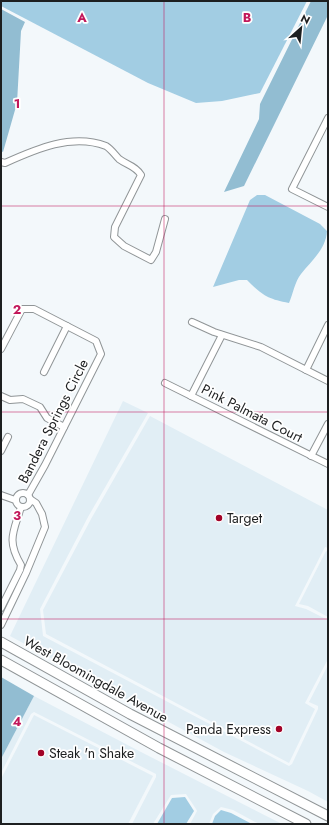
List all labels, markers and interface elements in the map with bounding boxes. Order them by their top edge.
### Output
text: A [76,8,87,27]
text: B [243,8,252,27]
north arrow [281,8,321,48]
text: N [298,10,313,28]
text: 1 [14,94,20,113]
text: 2 [13,300,21,319]
street label: Bandera Springs Circle [13,355,93,487]
street label: Pink Palmata Court [198,379,307,447]
text: 3 [13,506,21,525]
place label: Target [227,508,263,528]
marker: Target [214,513,224,523]
street label: West Bloomingdale Avenue [20,631,172,727]
text: 4 [12,712,22,731]
place label: Panda Express [186,719,271,739]
marker: Panda Express [274,724,284,734]
place label: Steak 'n Shake [49,743,134,763]
marker: Steak 'n Shake [36,748,46,758]

